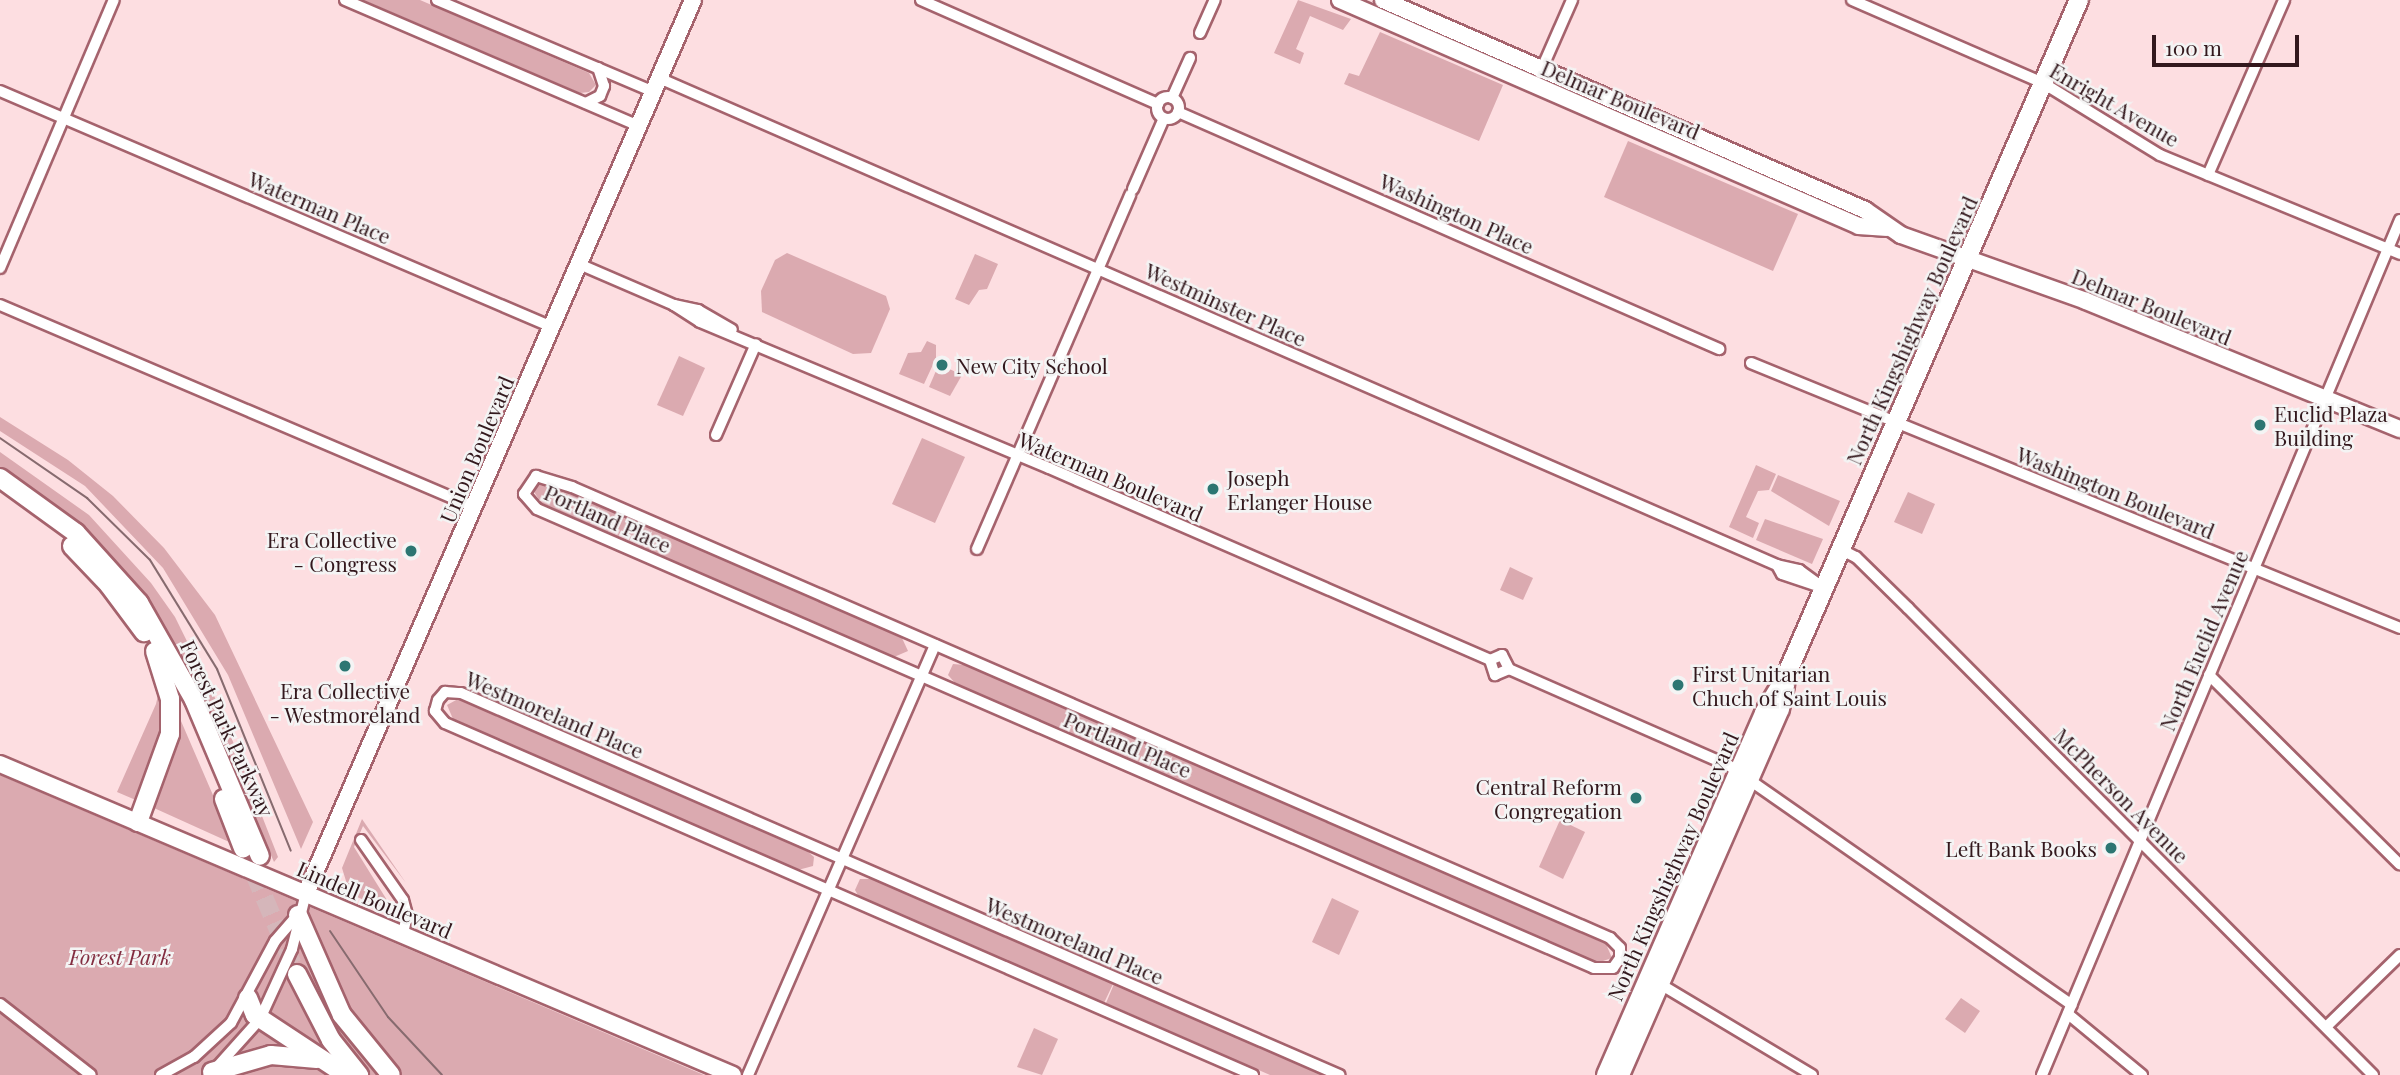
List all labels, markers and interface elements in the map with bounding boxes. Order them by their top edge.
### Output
scale bar [2155,21,2302,65]
text: 100 m [2165,33,2222,61]
street label: Delmar Boulevard [1538,54,1704,144]
street label: Enright Avenue [2045,57,2185,151]
street label: Waterman Place [245,166,395,248]
street label: Washington Place [1376,168,1538,258]
street label: North Kingshighway Boulevard [1840,192,1982,468]
street label: Westminster Place [1142,257,1310,351]
street label: Delmar Boulevard [2068,262,2236,350]
place label: New City School [956,352,1109,378]
marker: New City School [934,357,950,373]
street label: Union Boulevard [434,372,518,526]
place label: Euclid Plaza Building [2274,400,2388,450]
marker: Euclid Plaza Building [2252,417,2268,433]
street label: Waterman Boulevard [1015,426,1207,526]
street label: Washington Boulevard [2013,441,2219,543]
place label: Joseph Erlanger House [1227,464,1373,514]
street label: Portland Place [541,479,675,557]
marker: Joseph Erlanger House [1205,481,1221,497]
place label: Era Collective - Congress [267,526,397,576]
marker: Era Collective - Congress [403,543,419,559]
street label: North Euclid Avenue [2153,546,2253,734]
street label: Forest Park Parkway [176,635,280,821]
marker: Era Collective - Westmoreland [337,658,353,674]
place label: First Unitarian Chuch of Saint Louis [1692,660,1887,710]
street label: Westmoreland Place [462,665,648,763]
place label: Era Collective - Westmoreland [269,677,421,727]
marker: First Unitarian Chuch of Saint Louis [1670,677,1686,693]
street label: Portland Place [1060,706,1196,782]
street label: McPherson Avenue [2049,722,2195,868]
street label: North Kingshighway Boulevard [1601,728,1743,1004]
place label: Central Reform Congregation [1476,773,1622,823]
marker: Central Reform Congregation [1628,790,1644,806]
place label: Left Bank Books [1945,835,2097,861]
marker: Left Bank Books [2103,840,2119,856]
street label: Lindell Boulevard [294,855,456,943]
street label: Westmoreland Place [982,891,1168,989]
park label: Forest Park [69,943,171,969]

